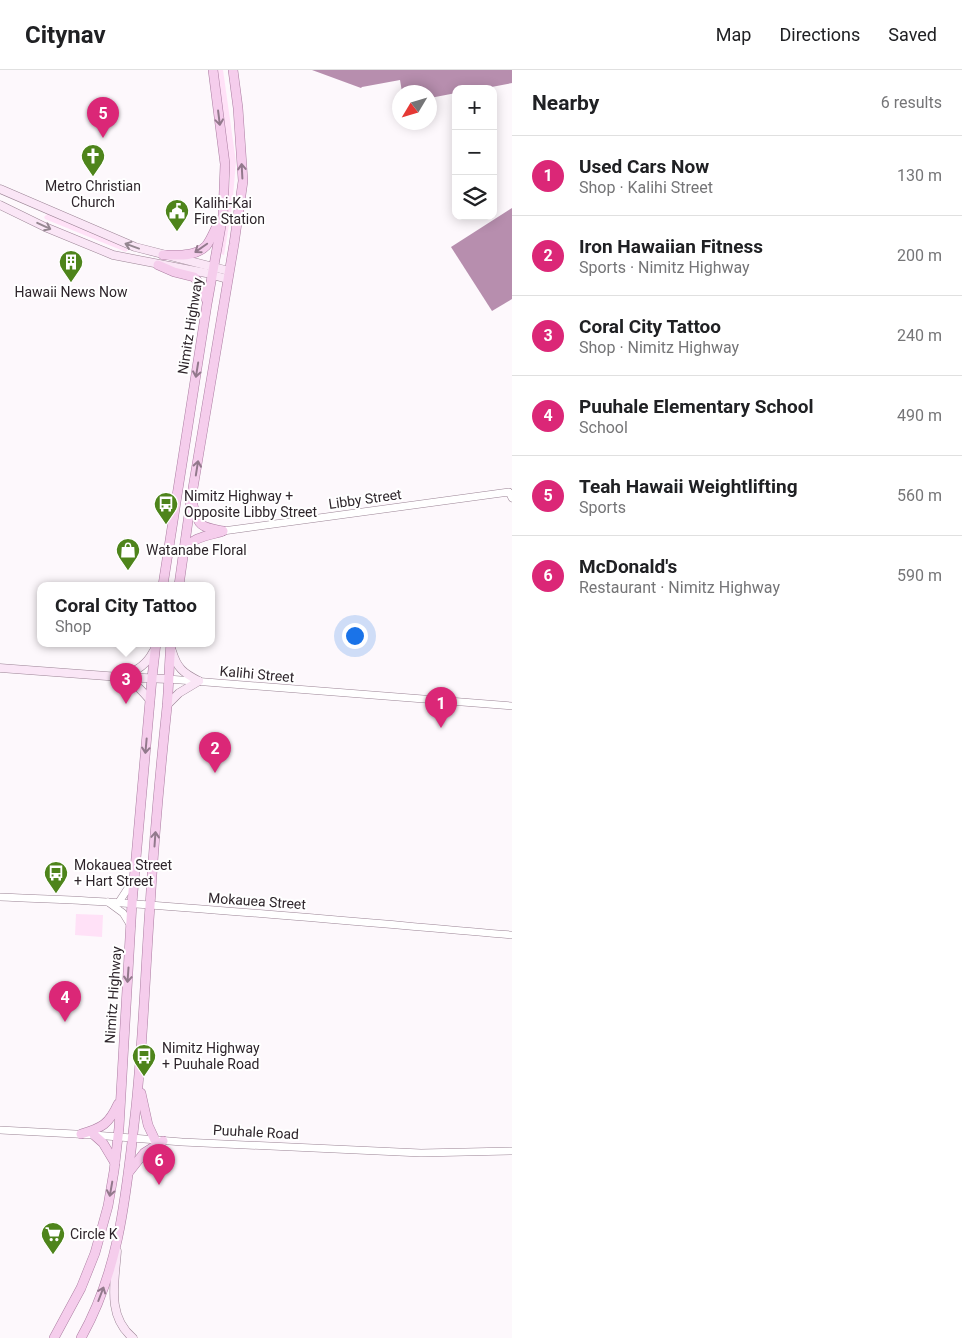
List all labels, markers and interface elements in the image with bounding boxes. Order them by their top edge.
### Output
text: Citynav [25,21,106,49]
text: Map [716,24,751,45]
text: Directions [779,24,860,45]
text: Saved [888,24,937,45]
north arrow [392,85,437,130]
map controls [452,85,497,220]
button: + [452,85,497,130]
text: Nearby [532,91,599,115]
text: 6 results [881,93,942,112]
pin: 5 [87,97,119,138]
one-way arrow [214,110,224,126]
button: − [452,130,497,175]
church icon: Metro Christian Church [80,143,106,177]
text: Used Cars Now [579,155,709,178]
one-way arrow [238,163,247,179]
text: 1 [543,166,553,185]
text: 130 m [897,166,942,185]
button: layers [452,175,497,220]
place label: Metro Christian Church [45,178,141,210]
text: Shop · Kalihi Street [579,178,713,197]
place label: Kalihi-Kai Fire Station [194,195,265,227]
public building icon: Kalihi-Kai Fire Station [164,198,190,232]
one-way arrow [36,222,51,232]
text: Iron Hawaiian Fitness [579,235,763,258]
one-way arrow [125,241,141,250]
one-way arrow [194,243,208,253]
text: 2 [543,246,553,265]
text: 200 m [897,246,942,265]
building icon: Hawaii News Now [58,249,84,283]
text: Sports · Nimitz Highway [579,258,750,277]
street label: Nimitz Highway [174,276,206,376]
place label: Hawaii News Now [14,284,128,300]
text: Coral City Tattoo [579,315,721,338]
text: 3 [543,326,553,345]
text: 240 m [897,326,942,345]
text: Shop · Nimitz Highway [579,338,739,357]
one-way arrow [191,361,201,377]
text: Puuhale Elementary School [579,395,813,418]
text: 4 [543,406,553,425]
text: 490 m [897,406,942,425]
text: School [579,418,628,437]
one-way arrow [192,460,202,476]
text: Teah Hawaii Weightlifting [579,475,798,498]
street label: Libby Street [327,486,403,512]
text: 5 [543,486,553,505]
text: 560 m [897,486,942,505]
place label: Nimitz Highway + Opposite Libby Street [184,488,317,520]
bus stop icon: Nimitz Highway + Opposite Libby Street [153,491,179,525]
text: Sports [579,498,626,517]
shop icon: Watanabe Floral [115,537,141,571]
place label: Watanabe Floral [146,542,247,558]
text: McDonald's [579,555,677,578]
text: 6 [543,566,553,585]
text: 590 m [897,566,942,585]
text: Restaurant · Nimitz Highway [579,578,780,597]
popup [37,582,215,647]
text: Coral City Tattoo [55,594,197,617]
text: Shop [55,617,91,636]
your location [342,623,368,649]
pin: 3 [110,663,142,704]
street label: Kalihi Street [219,663,295,685]
pin: 1 [425,687,457,728]
pin: 2 [199,732,231,773]
one-way arrow [141,738,151,754]
one-way arrow [150,831,159,847]
place label: Mokauea Street + Hart Street [74,857,173,889]
bus stop icon: Mokauea Street + Hart Street [43,860,69,894]
street label: Mokauea Street [208,890,307,912]
street label: Nimitz Highway [102,945,124,1044]
one-way arrow [124,967,133,983]
pin: 4 [49,981,81,1022]
place label: Nimitz Highway + Puuhale Road [162,1040,260,1072]
bus stop icon: Nimitz Highway + Puuhale Road [131,1043,157,1077]
street label: Puuhale Road [213,1122,299,1142]
pin: 6 [143,1144,175,1185]
one-way arrow [106,1180,116,1196]
supermarket icon: Circle K [40,1221,66,1255]
place label: Circle K [70,1226,118,1242]
one-way arrow [97,1287,106,1302]

